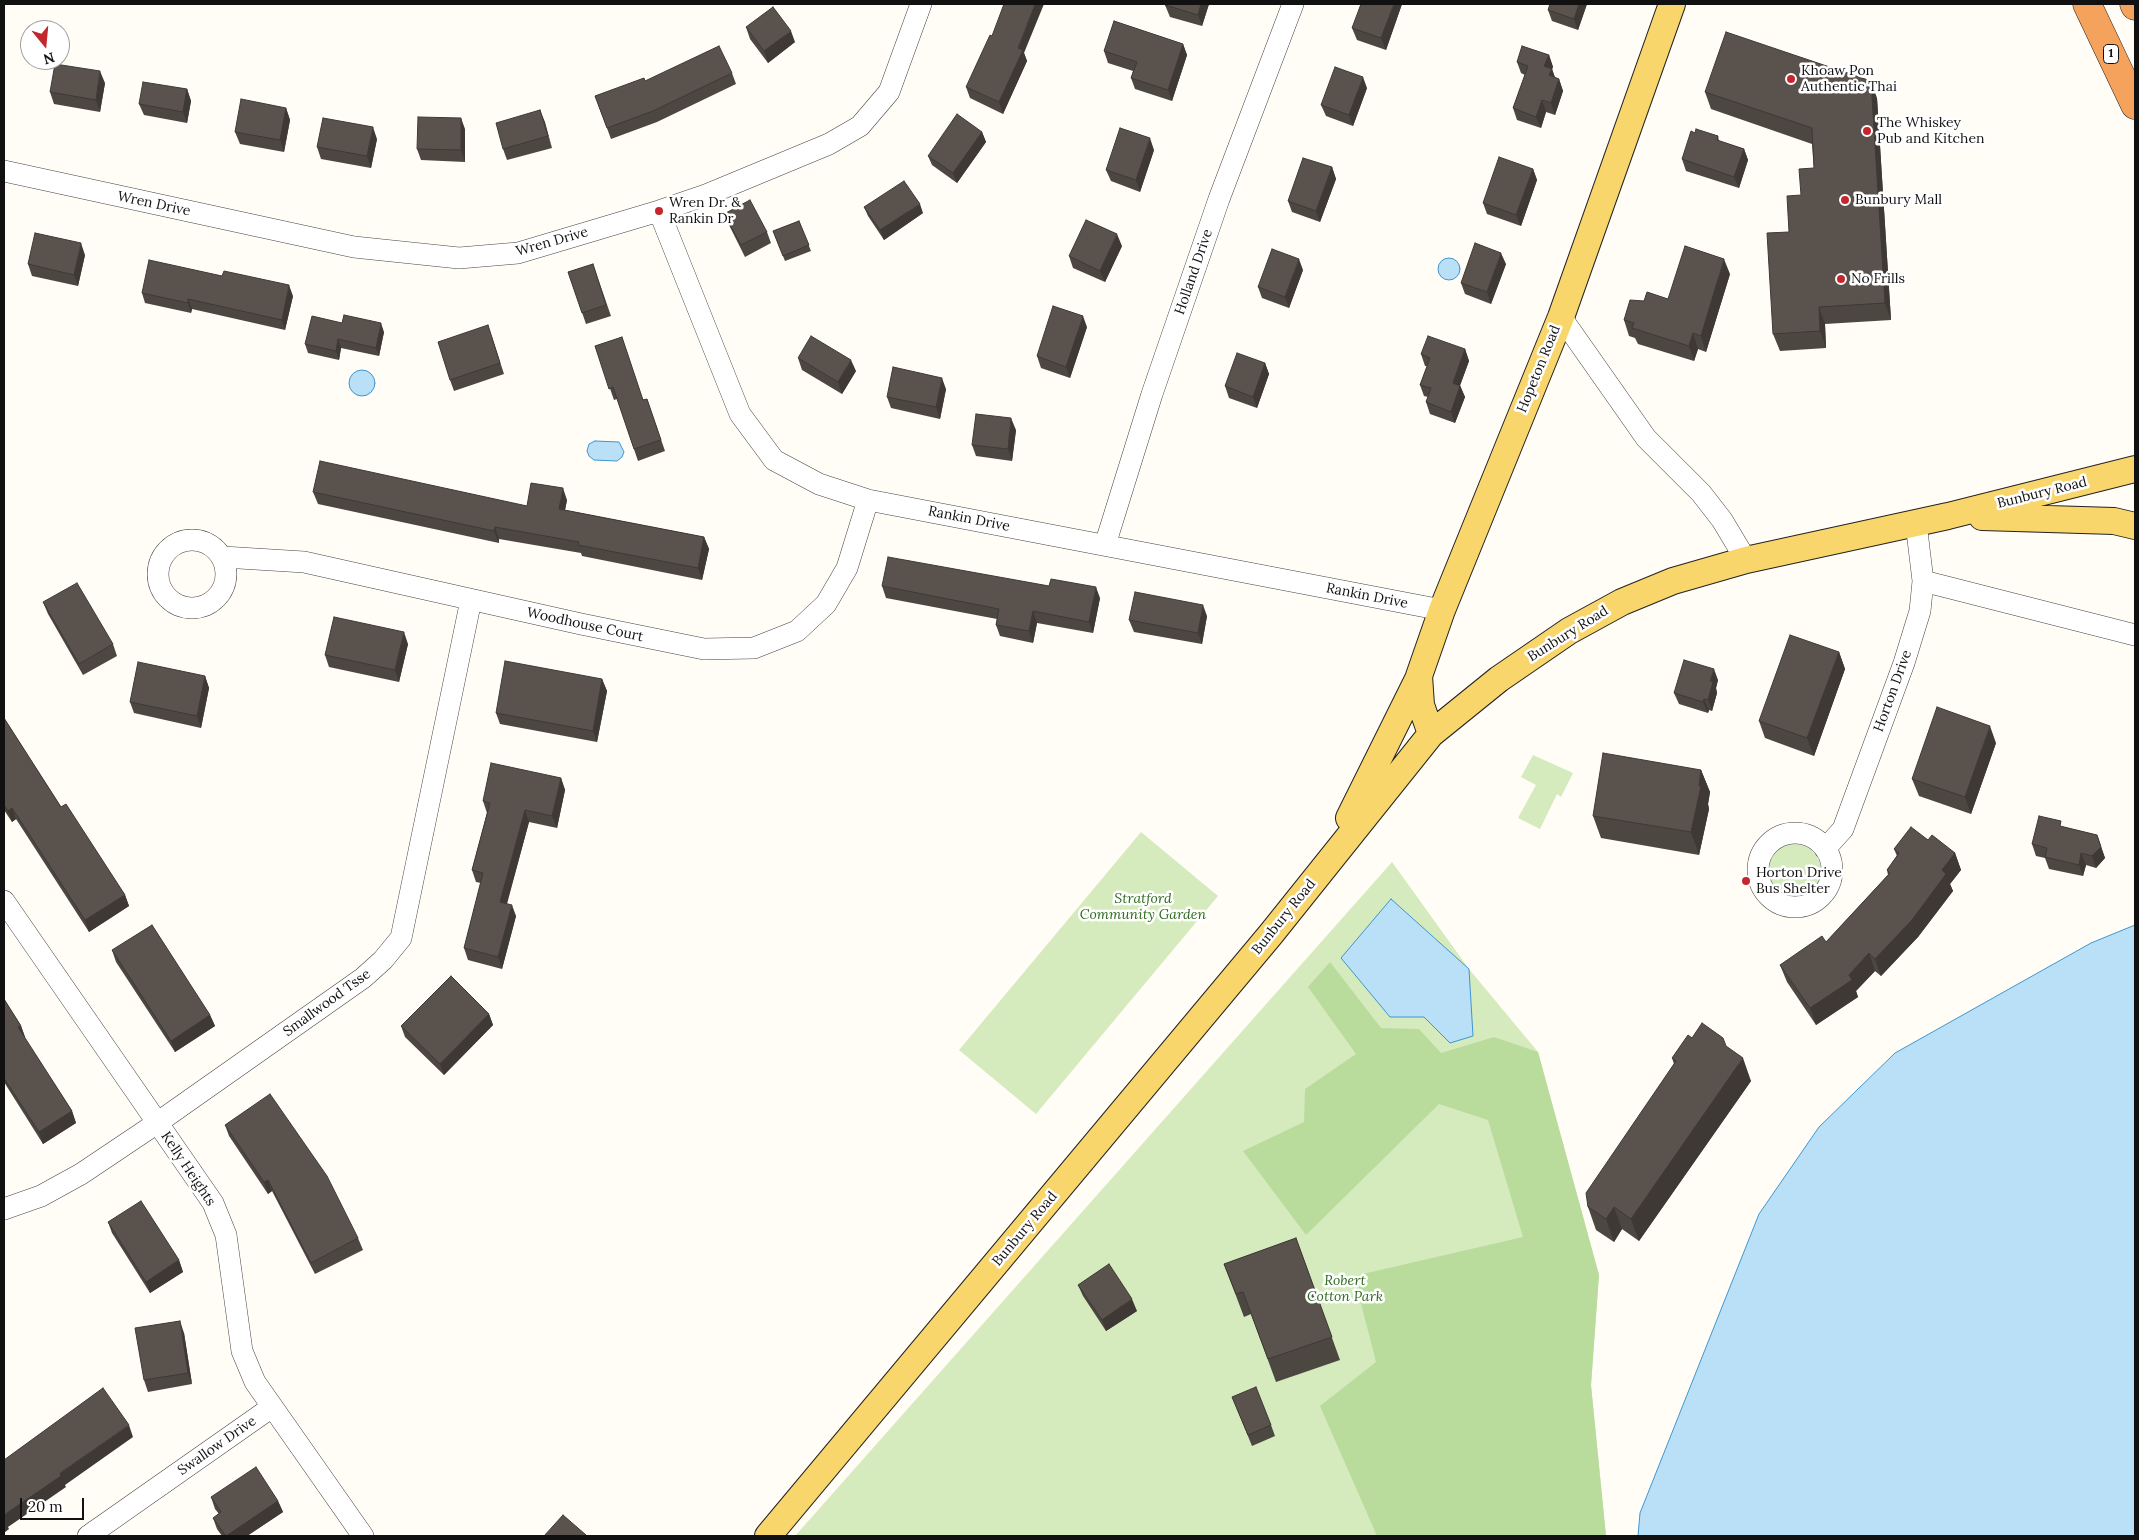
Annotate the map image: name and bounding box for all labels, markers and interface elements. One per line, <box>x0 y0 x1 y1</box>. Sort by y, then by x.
north arrow <box>20 20 70 70</box>
road number: 1 <box>2104 44 2118 64</box>
text: N <box>41 48 57 69</box>
place label: Khoaw Pon Authentic Thai <box>1801 63 1897 95</box>
marker: Khoaw Pon Authentic Thai <box>1785 73 1797 85</box>
place label: The Whiskey Pub and Kitchen <box>1877 115 1985 148</box>
marker: The Whiskey Pub and Kitchen <box>1861 125 1873 137</box>
street label: Wren Drive <box>116 188 192 220</box>
place label: Bunbury Mall <box>1855 192 1942 208</box>
marker: Bunbury Mall <box>1839 194 1851 206</box>
place label: Wren Dr. & Rankin Dr <box>669 195 741 228</box>
marker: Wren Dr. & Rankin Dr <box>653 205 665 217</box>
street label: Wren Drive <box>514 224 590 260</box>
street label: Holland Drive <box>1172 227 1216 317</box>
place label: No Frills <box>1851 271 1905 287</box>
marker: No Frills <box>1835 273 1847 285</box>
street label: Hopeton Road <box>1514 323 1564 415</box>
street label: Bunbury Road <box>1995 474 2089 512</box>
street label: Rankin Drive <box>927 503 1011 535</box>
street label: Rankin Drive <box>1325 580 1409 612</box>
street label: Bunbury Road <box>1525 603 1611 665</box>
street label: Woodhouse Court <box>525 604 645 646</box>
street label: Horton Drive <box>1870 648 1916 734</box>
place label: Horton Drive Bus Shelter <box>1756 865 1842 898</box>
marker: Horton Drive Bus Shelter <box>1740 875 1752 887</box>
street label: Bunbury Road <box>1249 876 1319 958</box>
park label: Stratford Community Garden <box>1080 891 1206 924</box>
street label: Smallwood Tsse <box>280 966 374 1040</box>
street label: Kelly Heights <box>157 1129 219 1209</box>
street label: Bunbury Road <box>989 1188 1061 1270</box>
park label: Robert Cotton Park <box>1307 1273 1383 1305</box>
street label: Swallow Drive <box>175 1413 259 1479</box>
scale bar <box>22 1488 86 1520</box>
text: 20 m <box>28 1497 63 1516</box>

